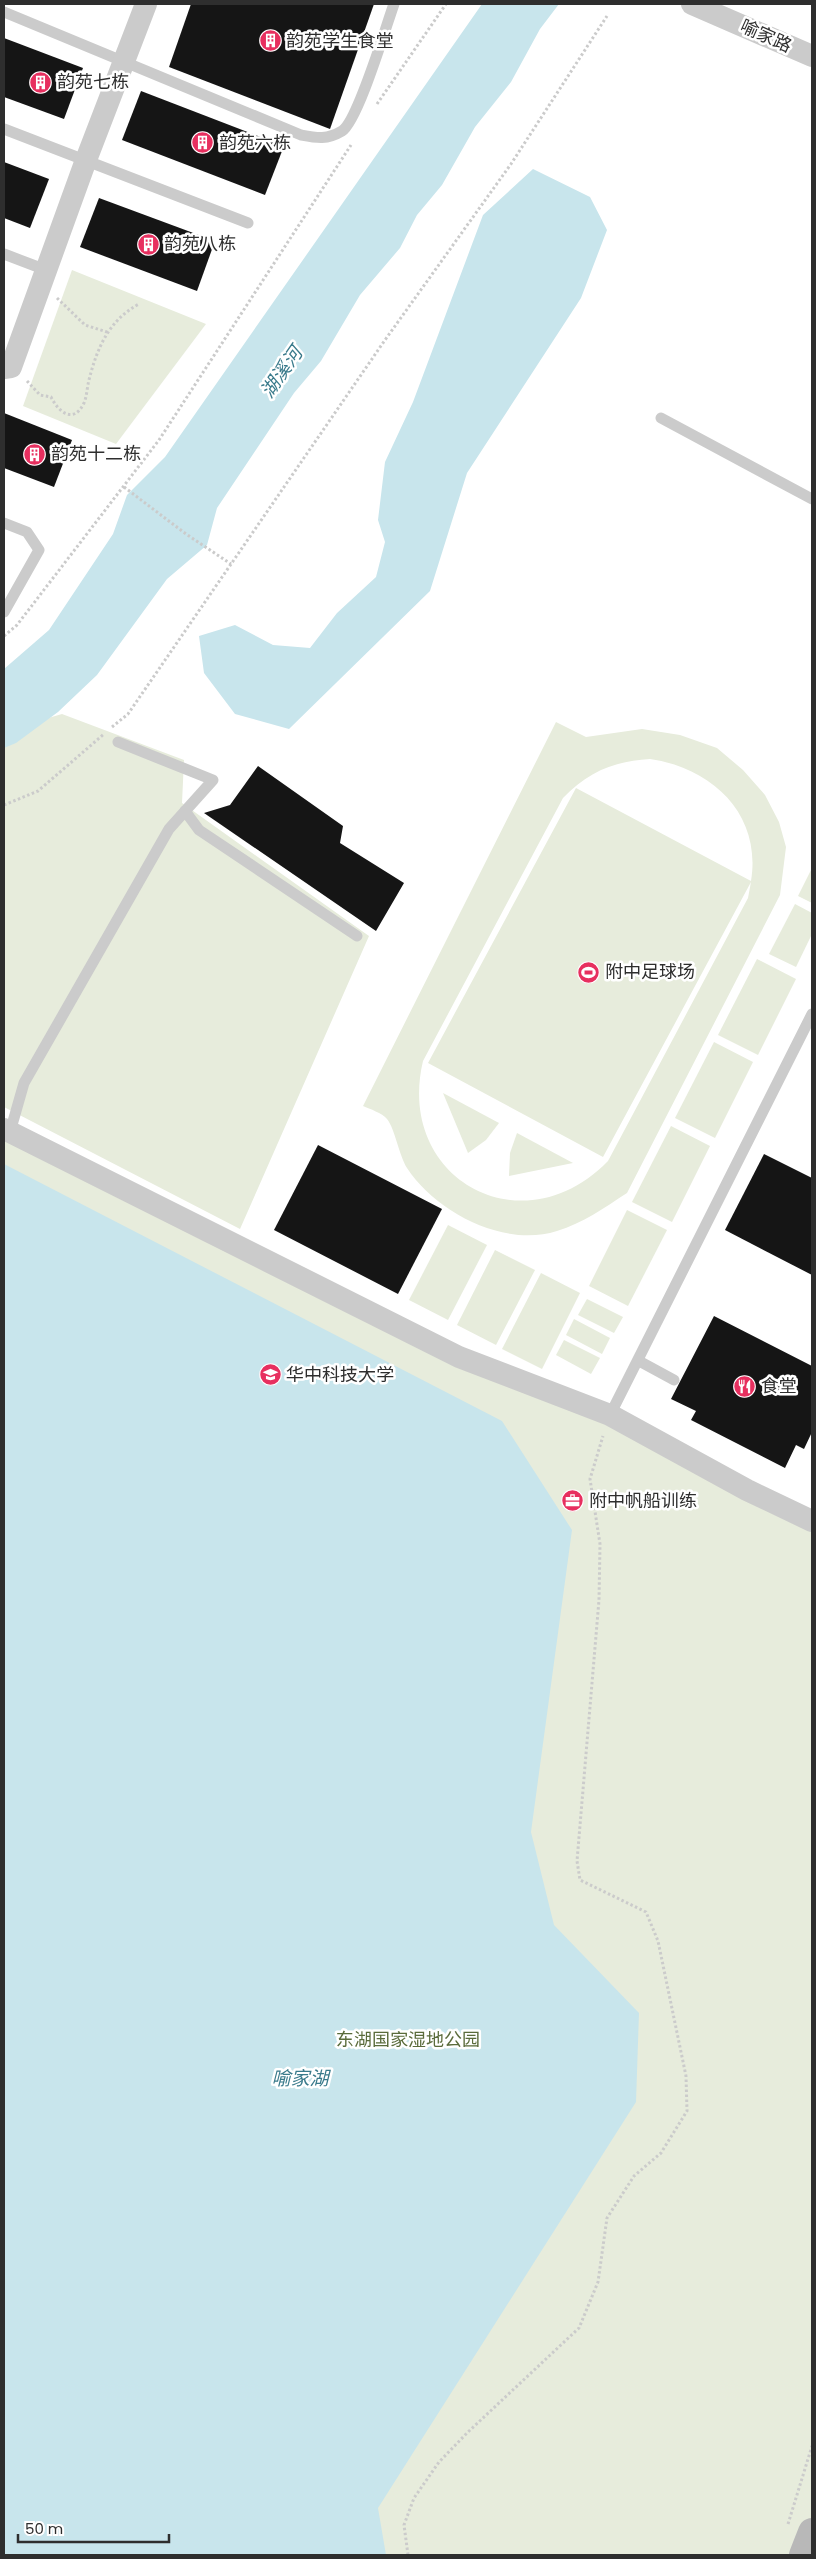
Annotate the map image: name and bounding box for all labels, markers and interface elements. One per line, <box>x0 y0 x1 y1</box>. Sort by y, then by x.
street label: 喻家路 <box>736 13 796 58</box>
place label: 韵苑学生食堂 <box>286 28 394 53</box>
building icon: 韵苑学生食堂 <box>258 29 282 53</box>
place label: 韵苑七栋 <box>57 69 129 94</box>
building icon: 韵苑七栋 <box>29 70 53 94</box>
place label: 韵苑六栋 <box>219 130 291 155</box>
building icon: 韵苑六栋 <box>191 131 215 155</box>
place label: 韵苑八栋 <box>164 231 236 256</box>
building icon: 韵苑八栋 <box>136 232 160 256</box>
water label: 湖溪河 <box>254 338 311 403</box>
place label: 韵苑十二栋 <box>51 441 141 466</box>
building icon: 韵苑十二栋 <box>23 442 47 466</box>
place label: 附中足球场 <box>605 959 695 984</box>
sports icon: 附中足球场 <box>577 960 601 984</box>
place label: 华中科技大学 <box>286 1362 394 1387</box>
school or university icon: 华中科技大学 <box>258 1363 282 1387</box>
place label: 食堂 <box>761 1373 797 1398</box>
restaurant icon: 食堂 <box>733 1374 757 1398</box>
place label: 附中帆船训练 <box>589 1488 697 1513</box>
office icon: 附中帆船训练 <box>561 1489 585 1513</box>
park label: 东湖国家湿地公园 <box>336 2027 480 2052</box>
water label: 喻家湖 <box>271 2065 331 2092</box>
scale bar <box>18 2512 169 2544</box>
text: 50 m <box>25 2518 63 2539</box>

